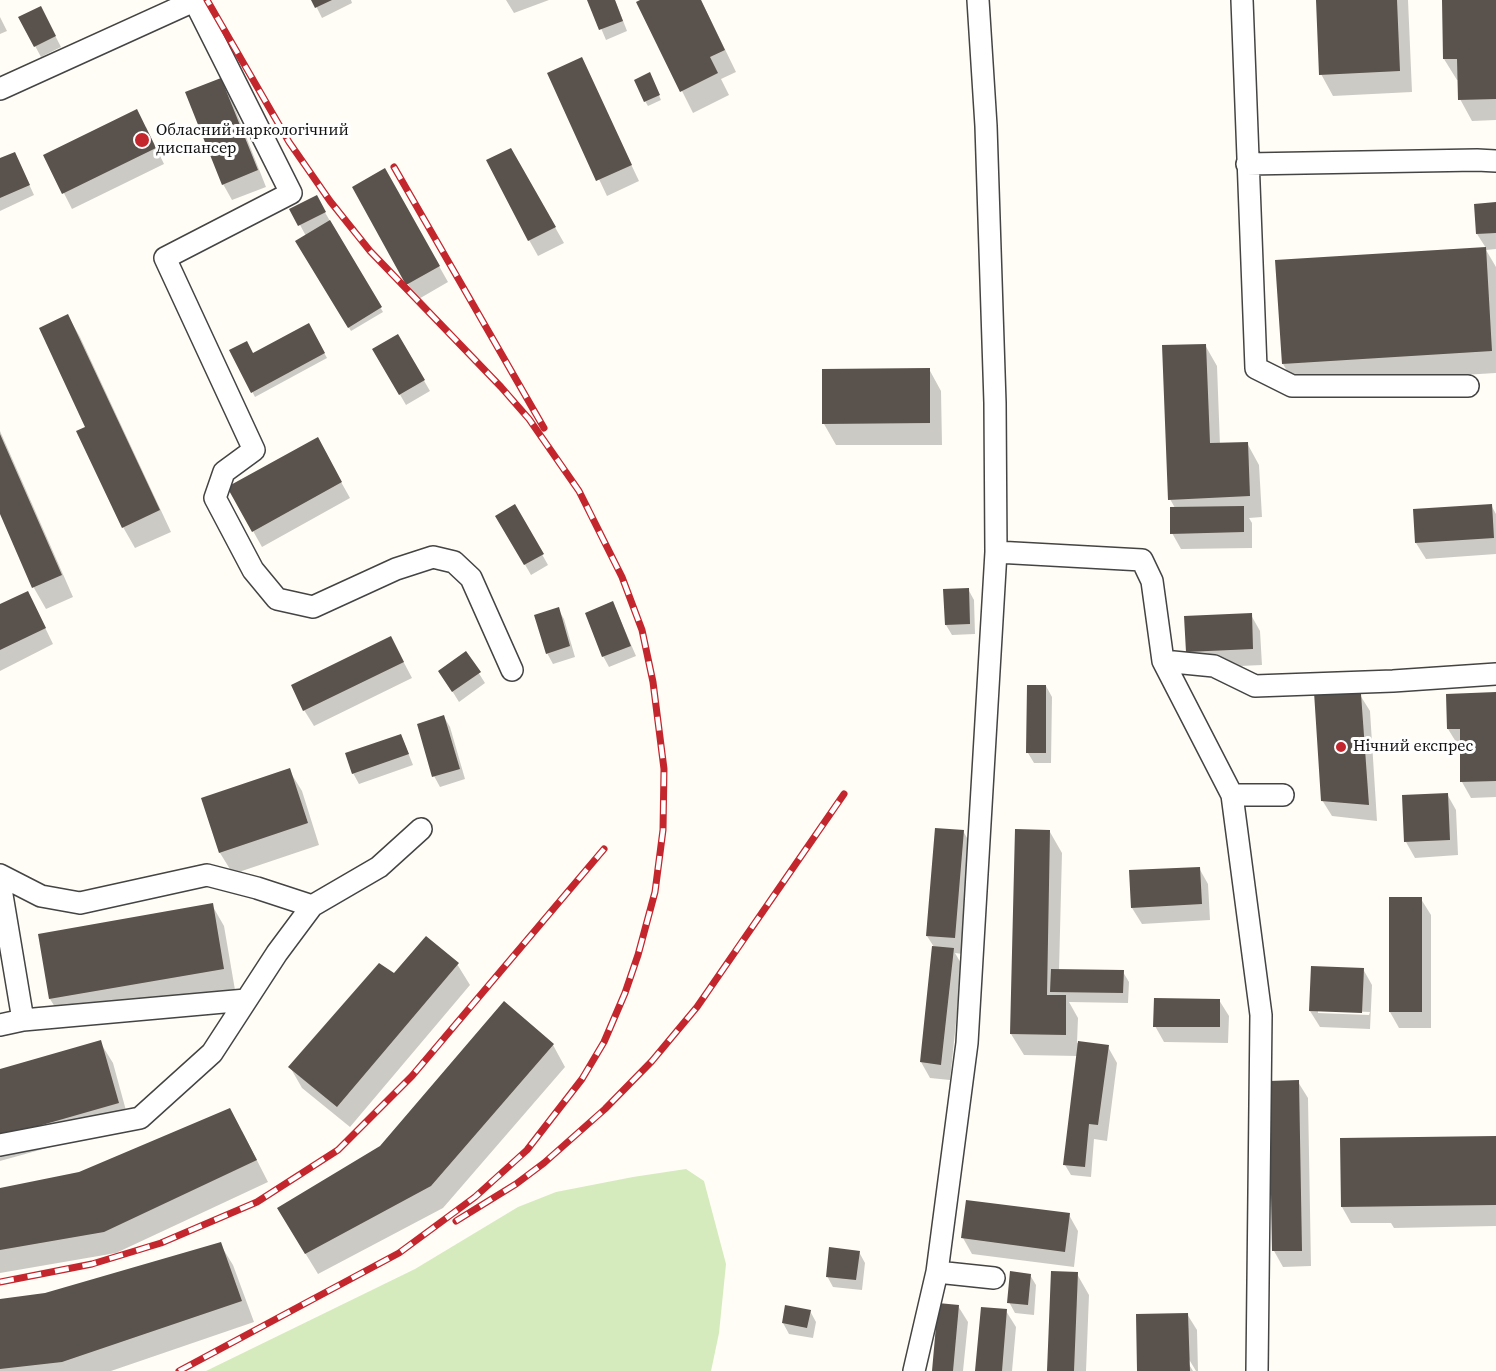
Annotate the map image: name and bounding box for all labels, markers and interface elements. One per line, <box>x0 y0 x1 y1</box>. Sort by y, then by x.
place label: Обласний наркологічний диспансер <box>156 121 349 159</box>
marker: Обласний наркологічний диспансер <box>133 131 151 149</box>
place label: Нічний експрес <box>1353 737 1473 757</box>
marker: Нічний експрес <box>1334 740 1348 754</box>

